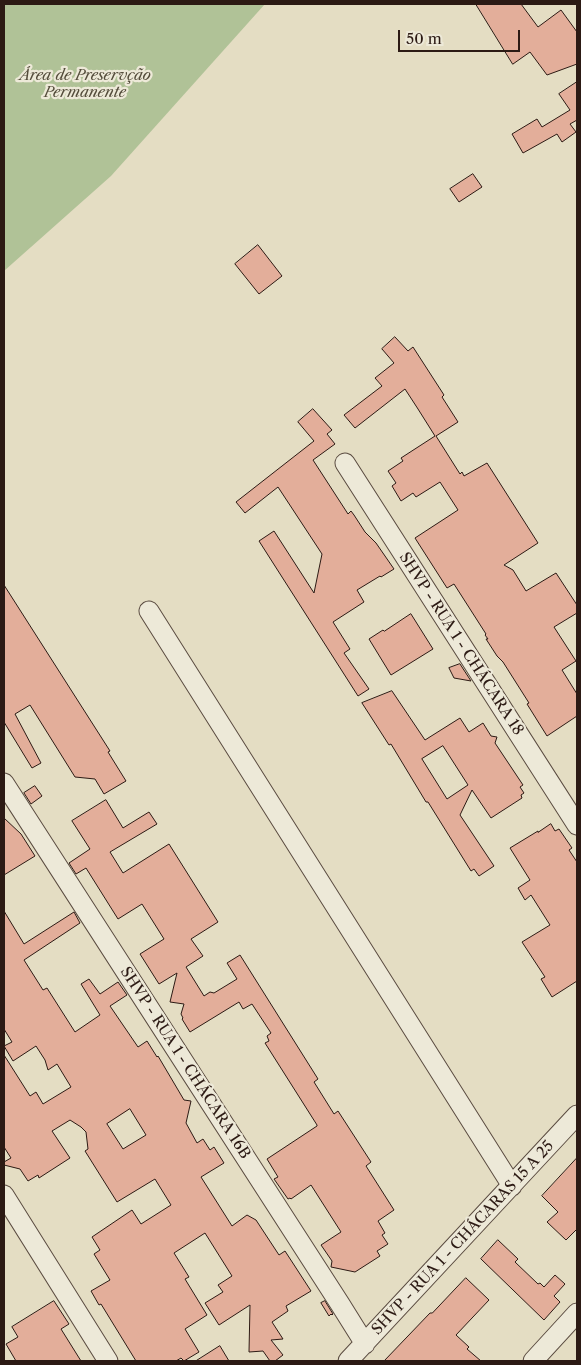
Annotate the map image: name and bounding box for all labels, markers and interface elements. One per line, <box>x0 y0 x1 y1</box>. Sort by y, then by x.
scale bar <box>401 20 524 52</box>
text: 50 m <box>406 29 442 48</box>
park label: Área de Preservção Permanente <box>19 67 151 102</box>
street label: SHVP - RUA 1 - CHÁCARA 18 <box>395 549 527 739</box>
street label: SHVP - RUA 1 - CHÁCARA 16B <box>116 964 254 1162</box>
street label: SHVP - RUA 1 - CHÁCARAS 15 A 25 <box>368 1137 558 1339</box>

